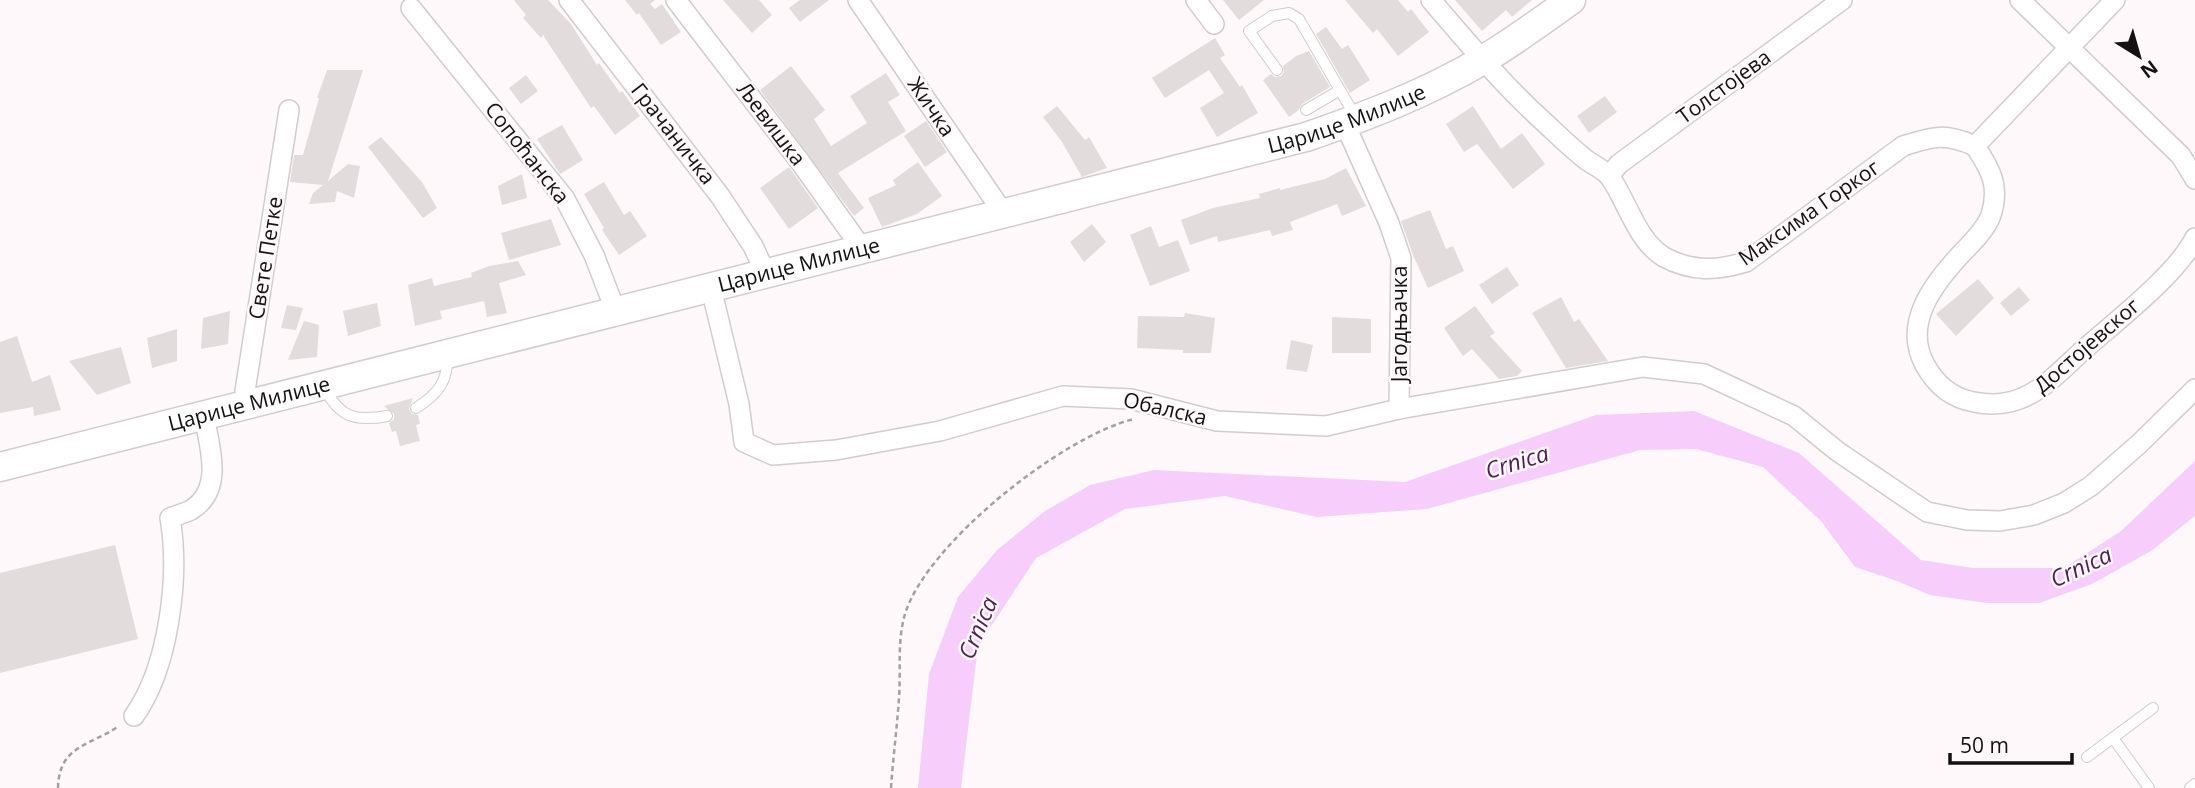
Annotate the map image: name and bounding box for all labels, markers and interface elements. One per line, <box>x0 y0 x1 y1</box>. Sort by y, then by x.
north arrow <box>2104 21 2174 91</box>
street label: Толстојева <box>1671 43 1776 130</box>
text: N <box>2135 55 2163 85</box>
street label: Жичка <box>902 71 962 142</box>
street label: Љевишка <box>731 76 812 171</box>
street label: Грачаничка <box>625 77 722 190</box>
street label: Царице Милице <box>1264 77 1430 159</box>
street label: Сопоћанска <box>479 96 576 209</box>
street label: Максима Горког <box>1732 153 1885 271</box>
street label: Свете Петке <box>241 195 289 321</box>
street label: Царице Милице <box>715 230 883 298</box>
street label: Јагодњачка <box>1385 266 1413 384</box>
street label: Достојевског <box>2028 292 2145 399</box>
street label: Царице Милице <box>165 369 333 437</box>
street label: Обалска <box>1121 385 1210 431</box>
water label: Crnica <box>1481 436 1553 486</box>
water label: Crnica <box>2044 538 2117 594</box>
water label: Crnica <box>950 591 1005 664</box>
scale bar <box>1950 722 2072 766</box>
text: 50 m <box>1960 731 2009 759</box>

